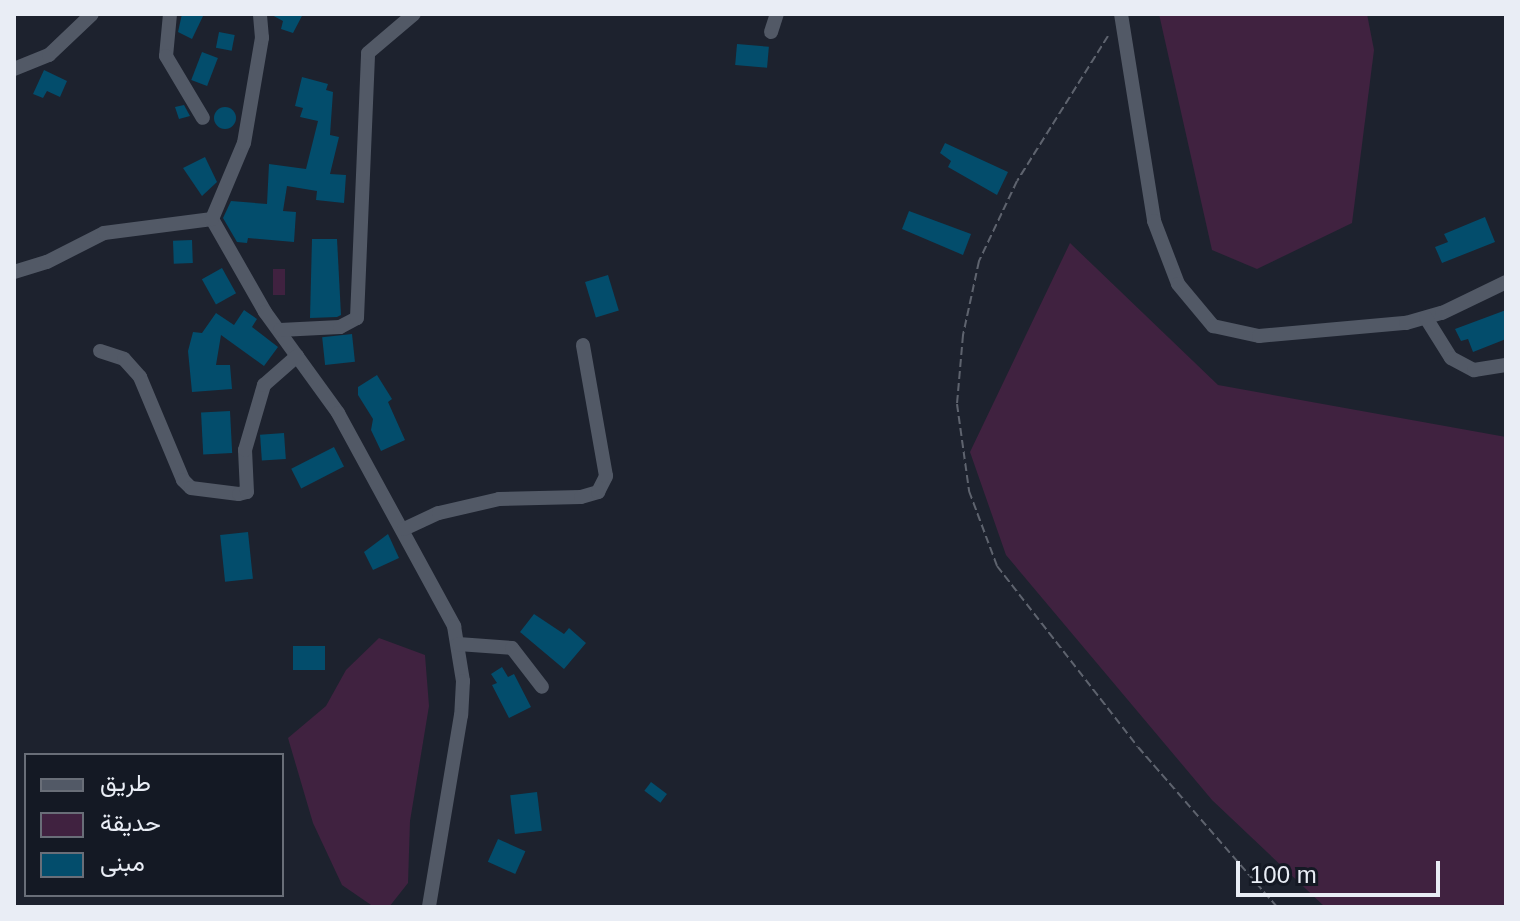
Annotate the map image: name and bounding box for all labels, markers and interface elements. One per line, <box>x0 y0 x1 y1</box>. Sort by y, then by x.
legend <box>24 753 284 897</box>
text: طريق <box>100 769 151 796</box>
text: حديقة <box>100 809 161 836</box>
scale bar <box>1240 845 1444 895</box>
text: مبنى <box>100 849 145 876</box>
text: 100 m <box>1250 861 1317 888</box>

